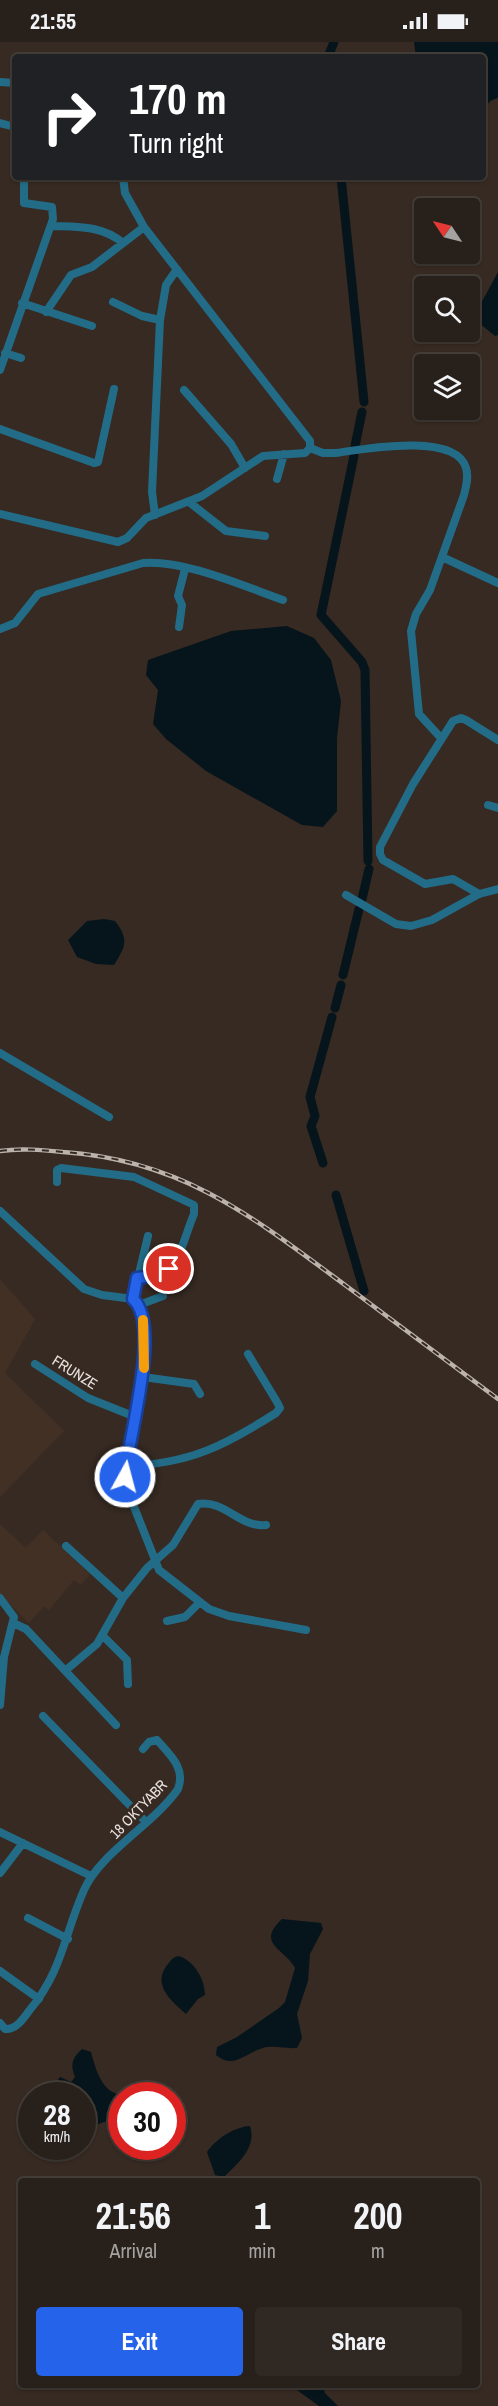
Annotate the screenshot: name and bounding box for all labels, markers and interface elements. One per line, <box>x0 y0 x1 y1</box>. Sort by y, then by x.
text: 21:55 <box>30 6 76 36</box>
text: 170 m <box>129 71 227 127</box>
icon: right <box>30 78 108 156</box>
text: Turn right <box>129 125 223 161</box>
north arrow <box>414 198 480 264</box>
map controls <box>414 198 480 420</box>
button: search <box>414 276 480 342</box>
button: layers <box>414 354 480 420</box>
pin <box>143 1243 194 1294</box>
icon: arrive <box>152 1252 185 1285</box>
street label: FRUNZE <box>48 1350 102 1394</box>
position arrow <box>93 1445 157 1509</box>
street label: 18 OKTYABR <box>104 1775 172 1843</box>
speed limit sign: 30 <box>108 2082 186 2160</box>
text: 28 <box>43 2094 71 2134</box>
text: km/h <box>44 2126 70 2147</box>
text: 21:56 <box>95 2192 171 2240</box>
text: 1 <box>254 2192 270 2240</box>
text: 200 <box>353 2192 403 2240</box>
text: Arrival <box>110 2237 157 2264</box>
text: min <box>248 2237 276 2264</box>
text: m <box>371 2237 385 2264</box>
button: Exit <box>36 2307 243 2376</box>
button: Share <box>255 2307 462 2376</box>

